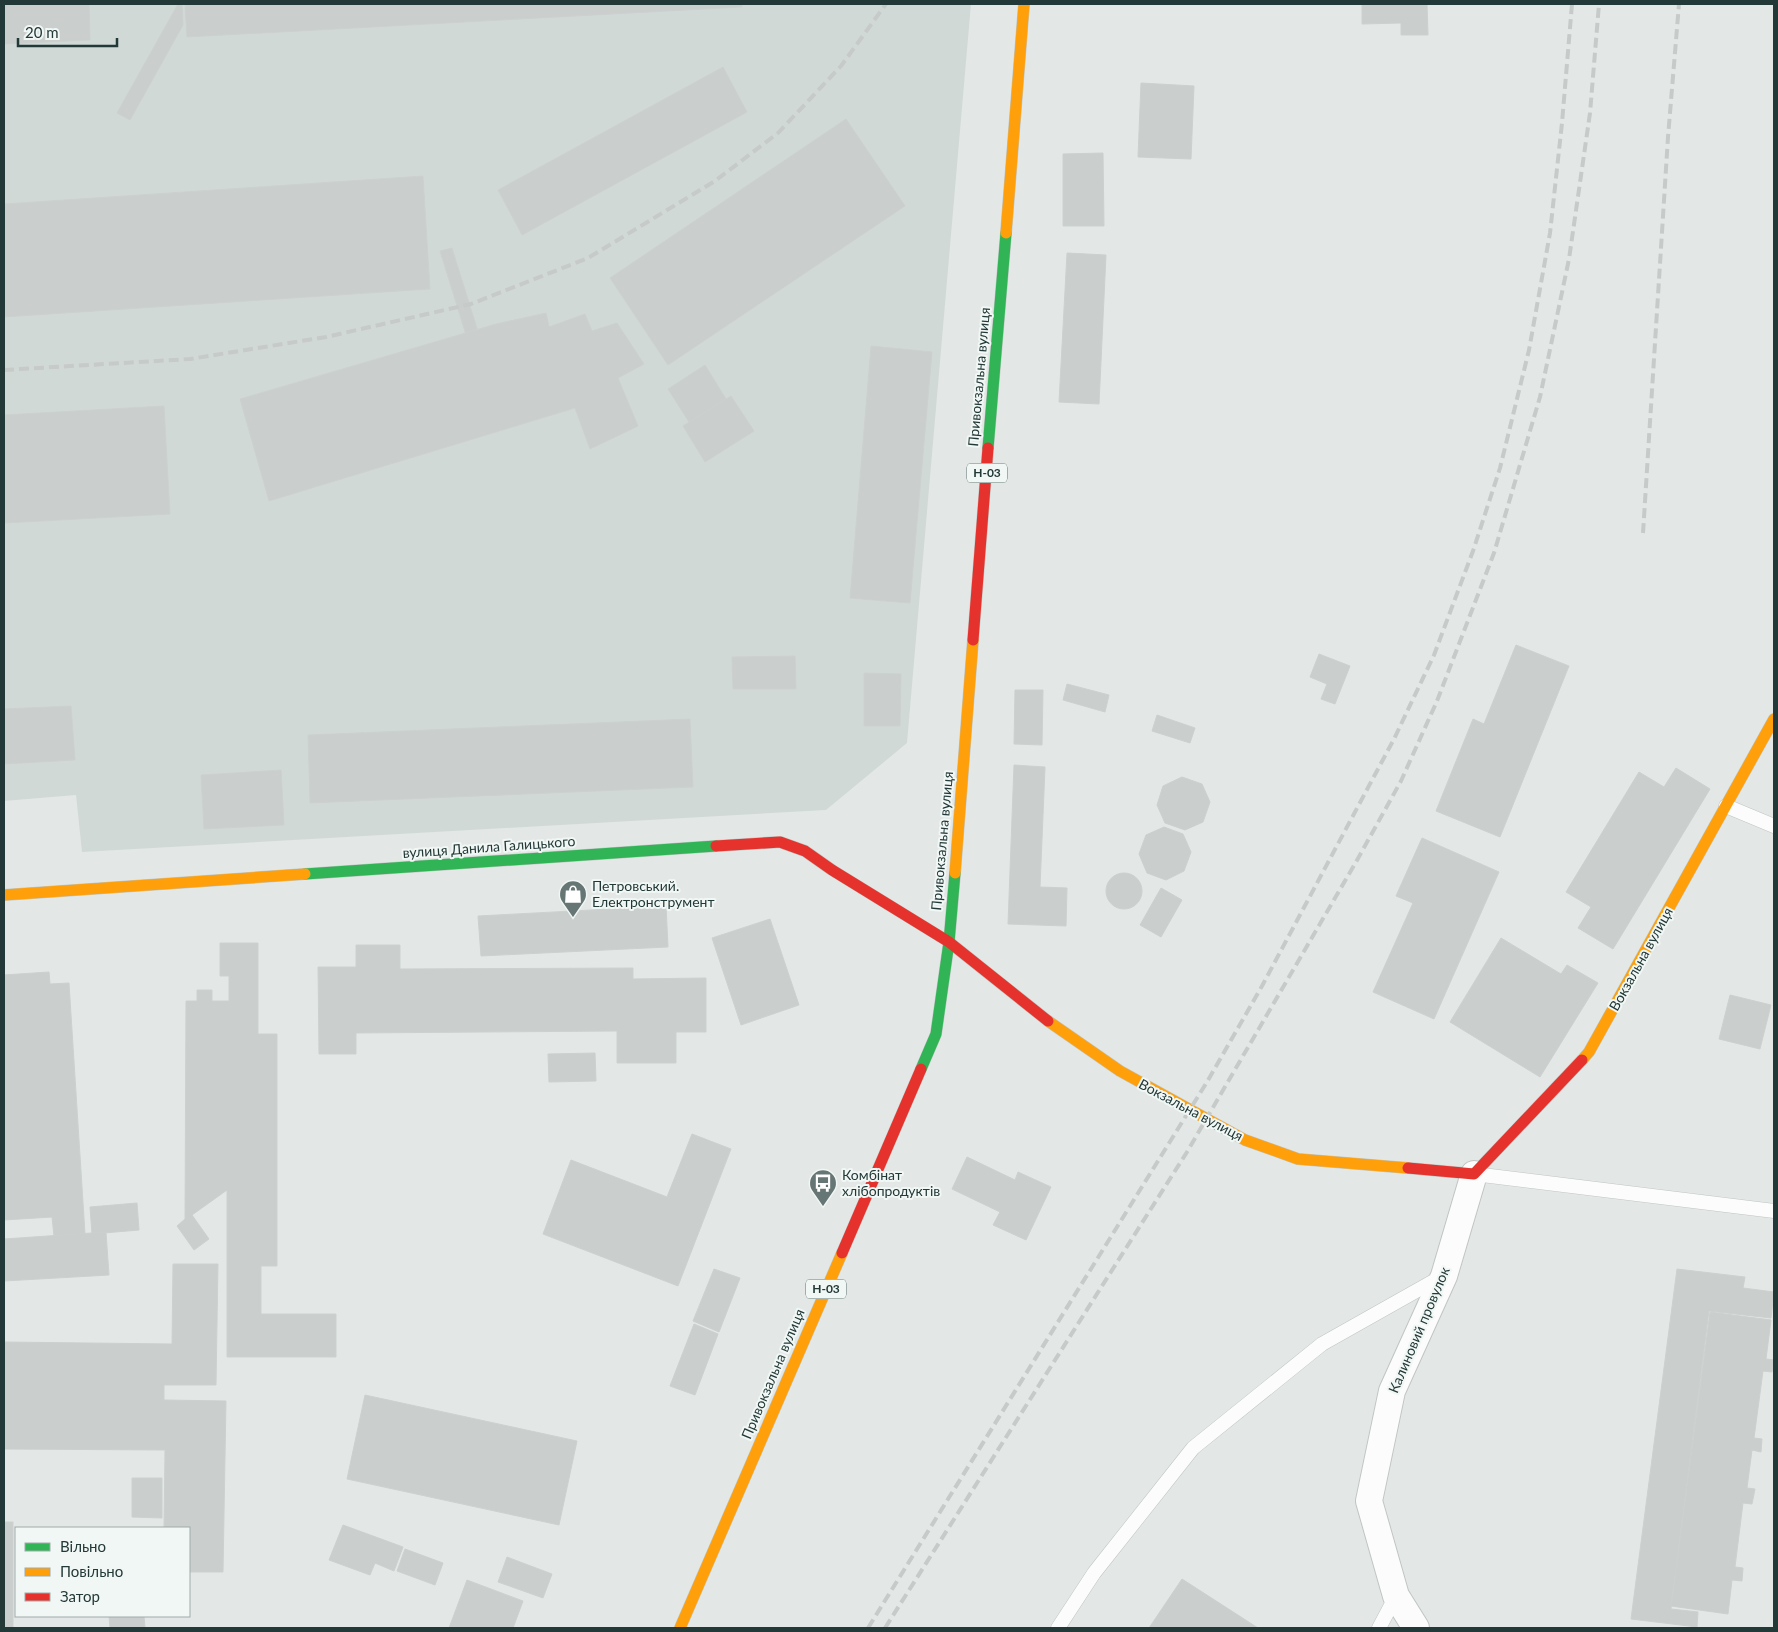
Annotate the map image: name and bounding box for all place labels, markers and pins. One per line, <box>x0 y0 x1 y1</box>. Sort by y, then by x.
place label: Петровський. Електронструмент <box>592 877 715 910</box>
shop icon: Петровський. Електронструмент <box>558 879 588 918</box>
place label: Комбінат хлібопродуктів <box>842 1166 940 1199</box>
bus stop icon: Комбінат хлібопродуктів <box>808 1168 838 1207</box>

